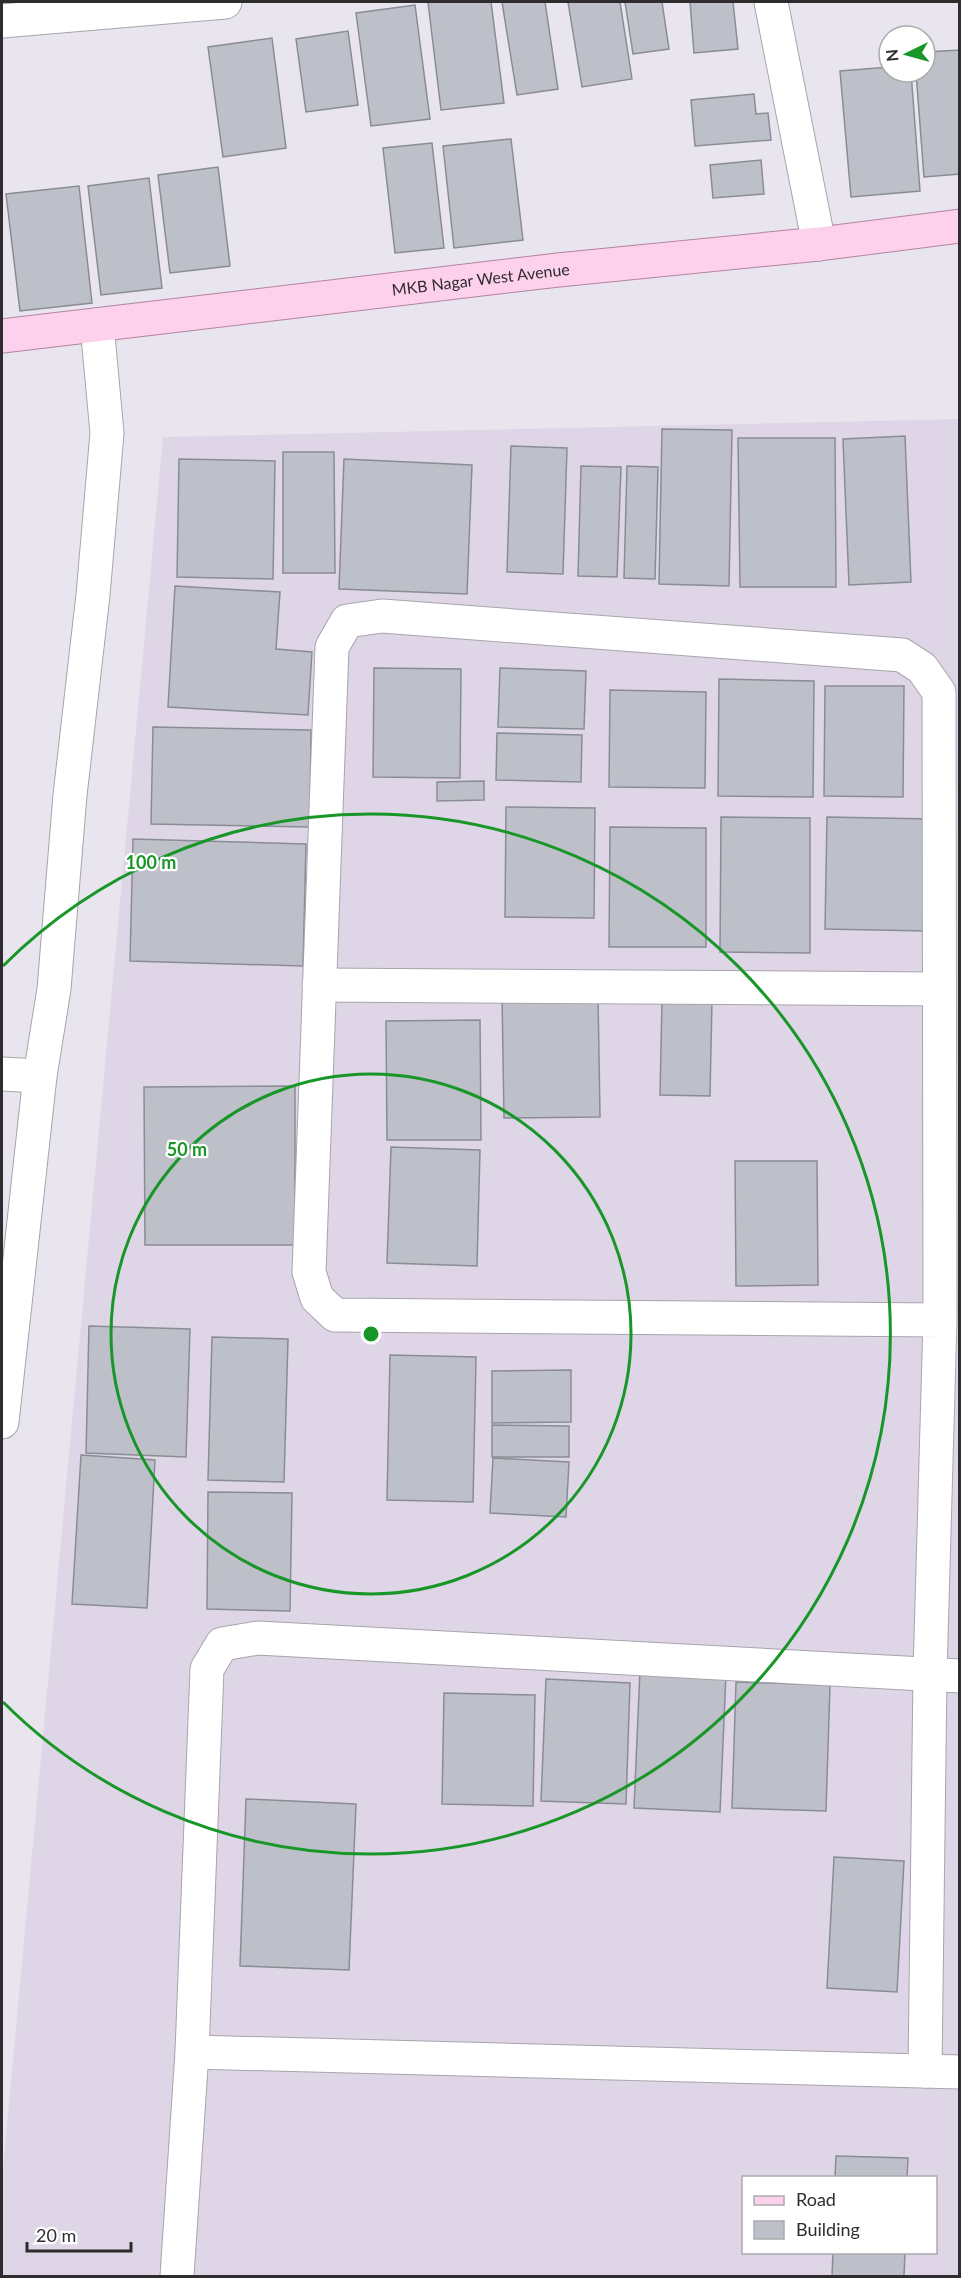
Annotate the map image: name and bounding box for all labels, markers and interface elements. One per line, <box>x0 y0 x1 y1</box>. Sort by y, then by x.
north arrow <box>877 24 937 84</box>
text: N <box>882 48 902 62</box>
street label: MKB Nagar West Avenue <box>391 259 570 299</box>
text: 100 m <box>126 851 176 873</box>
text: 50 m <box>167 1138 207 1160</box>
centre of rings <box>361 1324 381 1344</box>
legend <box>742 2176 937 2254</box>
text: Road <box>796 2188 836 2210</box>
scale bar <box>27 2215 130 2253</box>
text: Building <box>796 2218 860 2240</box>
text: 20 m <box>36 2224 76 2246</box>

